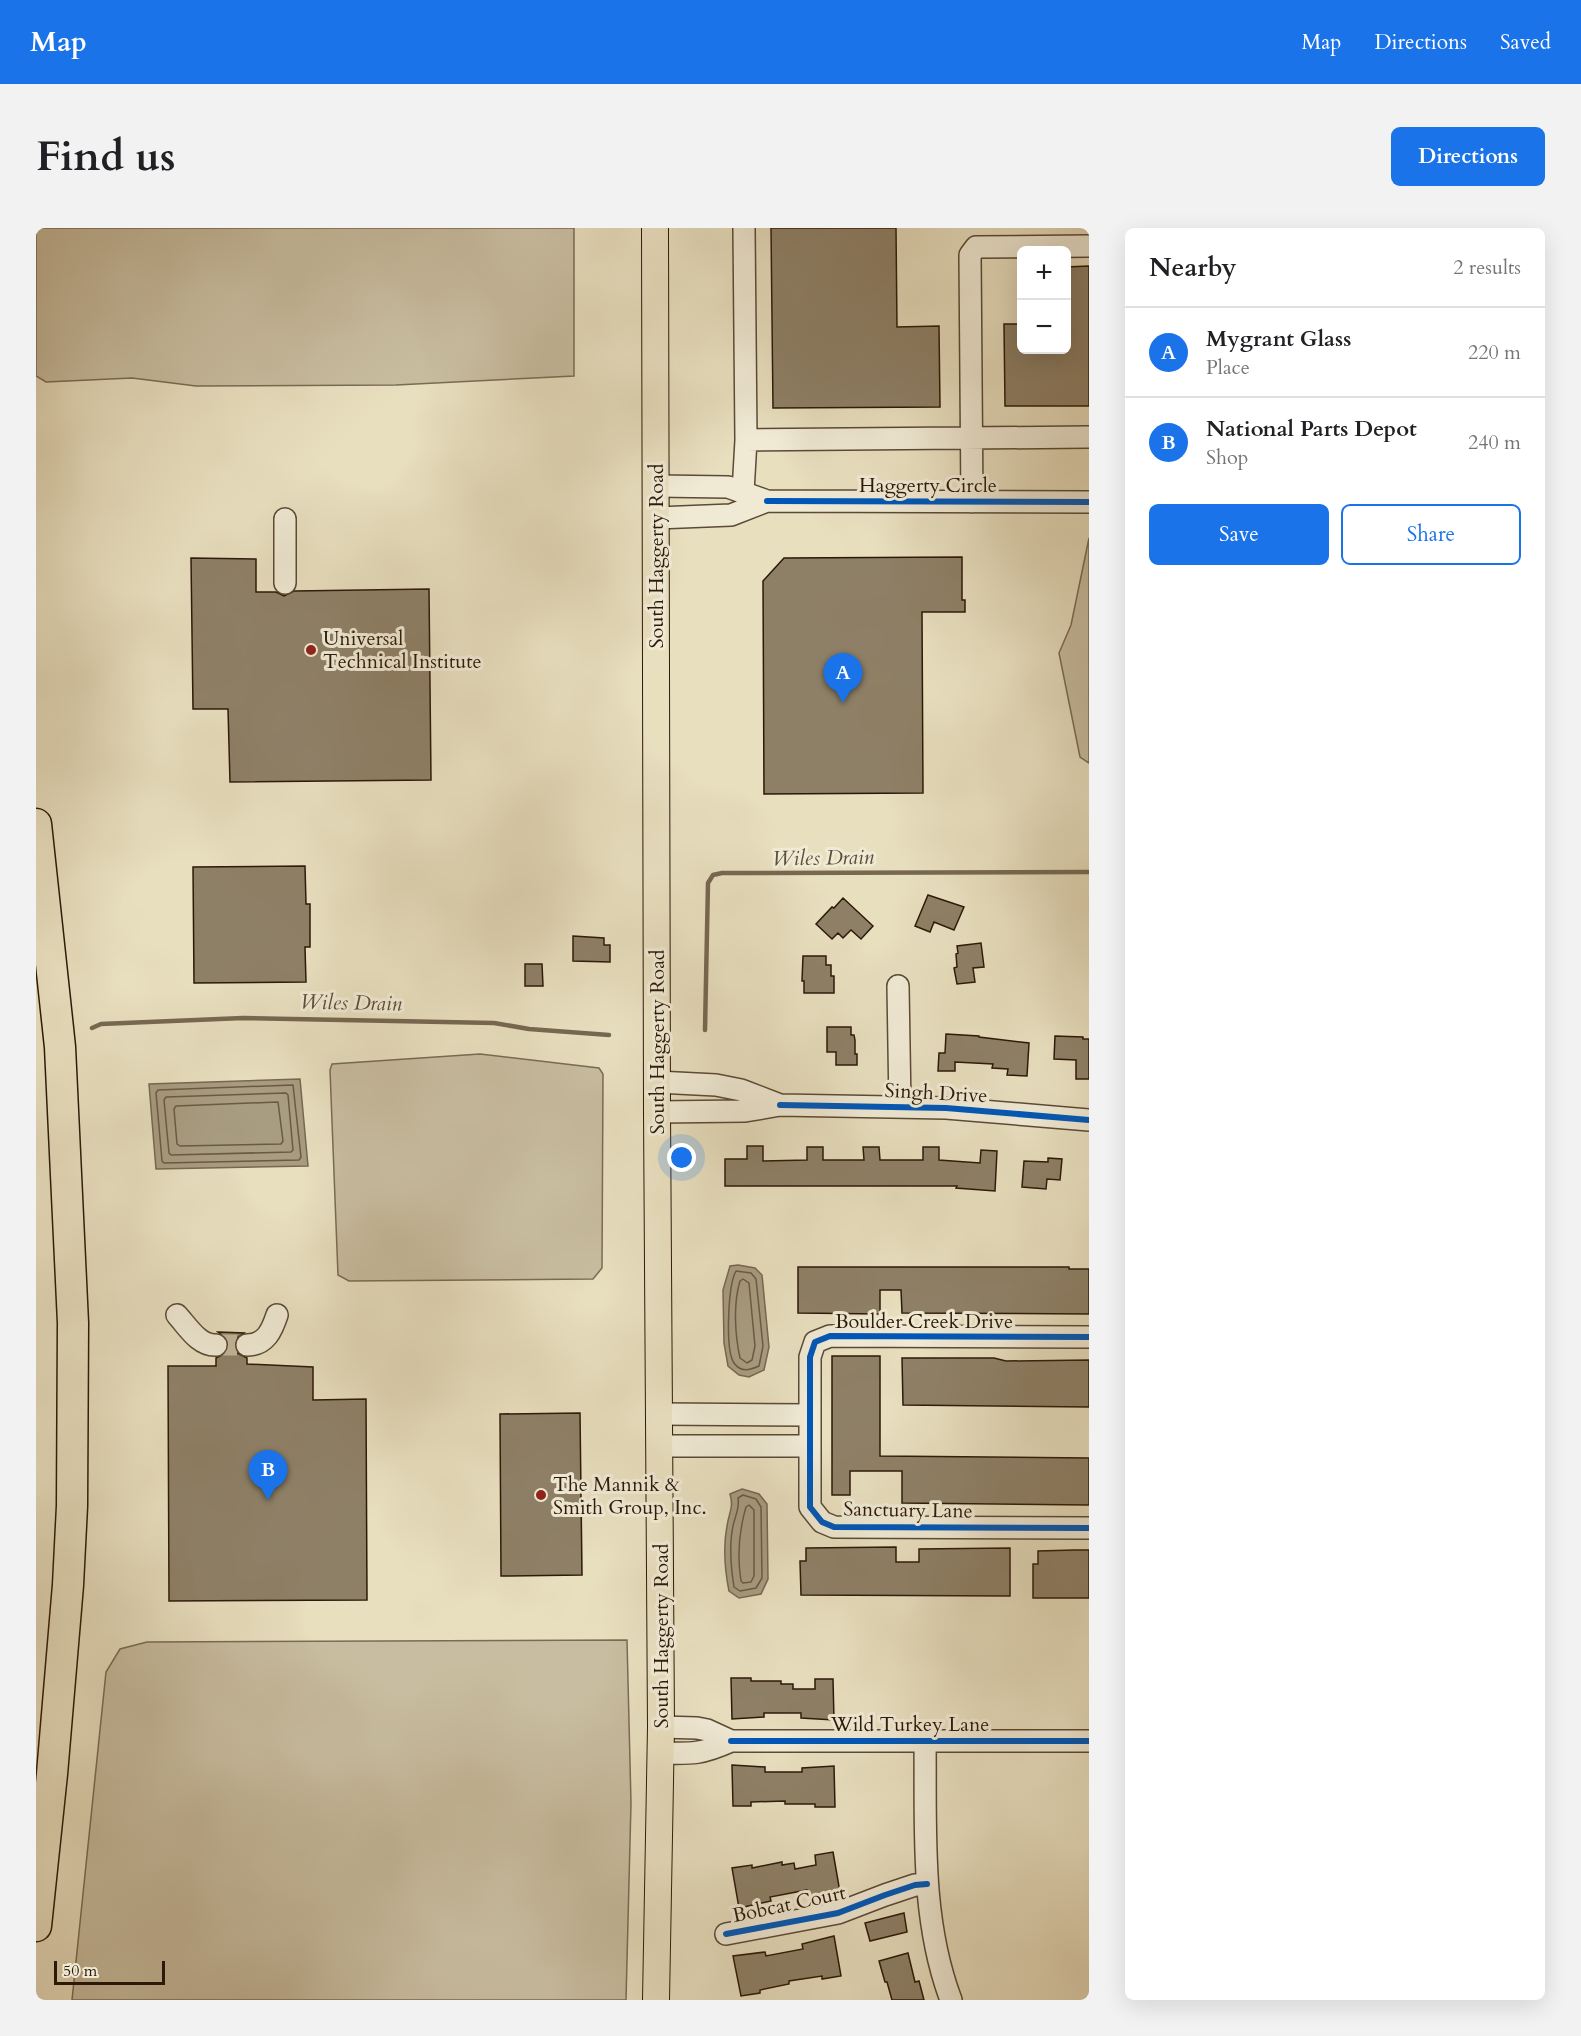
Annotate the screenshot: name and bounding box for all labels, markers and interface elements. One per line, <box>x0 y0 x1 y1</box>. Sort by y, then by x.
text: Map <box>30 23 87 61</box>
text: Map <box>1301 28 1341 57</box>
text: Directions <box>1374 28 1467 57</box>
text: Saved <box>1500 28 1551 57</box>
button: Directions <box>1391 127 1545 186</box>
text: Find us <box>36 128 176 185</box>
map controls <box>1017 246 1071 354</box>
button: + <box>1017 246 1071 300</box>
text: Nearby <box>1149 250 1237 285</box>
text: 2 results <box>1453 254 1521 281</box>
button: − <box>1017 300 1071 354</box>
text: Mygrant Glass <box>1206 324 1351 354</box>
text: A <box>1161 339 1176 366</box>
text: 220 m <box>1468 339 1521 366</box>
text: Place <box>1206 354 1250 381</box>
text: National Parts Depot <box>1206 414 1417 444</box>
text: B <box>1161 429 1176 456</box>
text: 240 m <box>1468 429 1521 456</box>
text: Shop <box>1206 444 1248 471</box>
street label: South Haggerty Road <box>643 463 670 648</box>
street label: Haggerty Circle <box>859 472 997 499</box>
button: Save <box>1149 504 1329 565</box>
button: Share <box>1341 504 1521 565</box>
place label: Universal Technical Institute <box>323 625 482 675</box>
marker: Universal Technical Institute <box>304 643 318 657</box>
pin: A <box>824 654 862 703</box>
water label: Wiles Drain <box>772 843 875 873</box>
street label: South Haggerty Road <box>644 949 671 1134</box>
water label: Wiles Drain <box>300 988 403 1018</box>
street label: Singh Drive <box>884 1077 988 1109</box>
your location <box>667 1143 696 1172</box>
street label: Boulder Creek Drive <box>835 1308 1013 1335</box>
pin: B <box>248 1450 288 1500</box>
place label: The Mannik & Smith Group, Inc. <box>553 1471 707 1521</box>
marker: The Mannik & Smith Group, Inc. <box>534 1488 548 1502</box>
street label: Sanctuary Lane <box>843 1495 973 1525</box>
street label: South Haggerty Road <box>648 1543 675 1728</box>
street label: Wild Turkey Lane <box>830 1711 989 1738</box>
street label: Bobcat Court <box>730 1879 849 1929</box>
scale bar <box>54 1958 165 1986</box>
text: 50 m <box>63 1960 97 1982</box>

